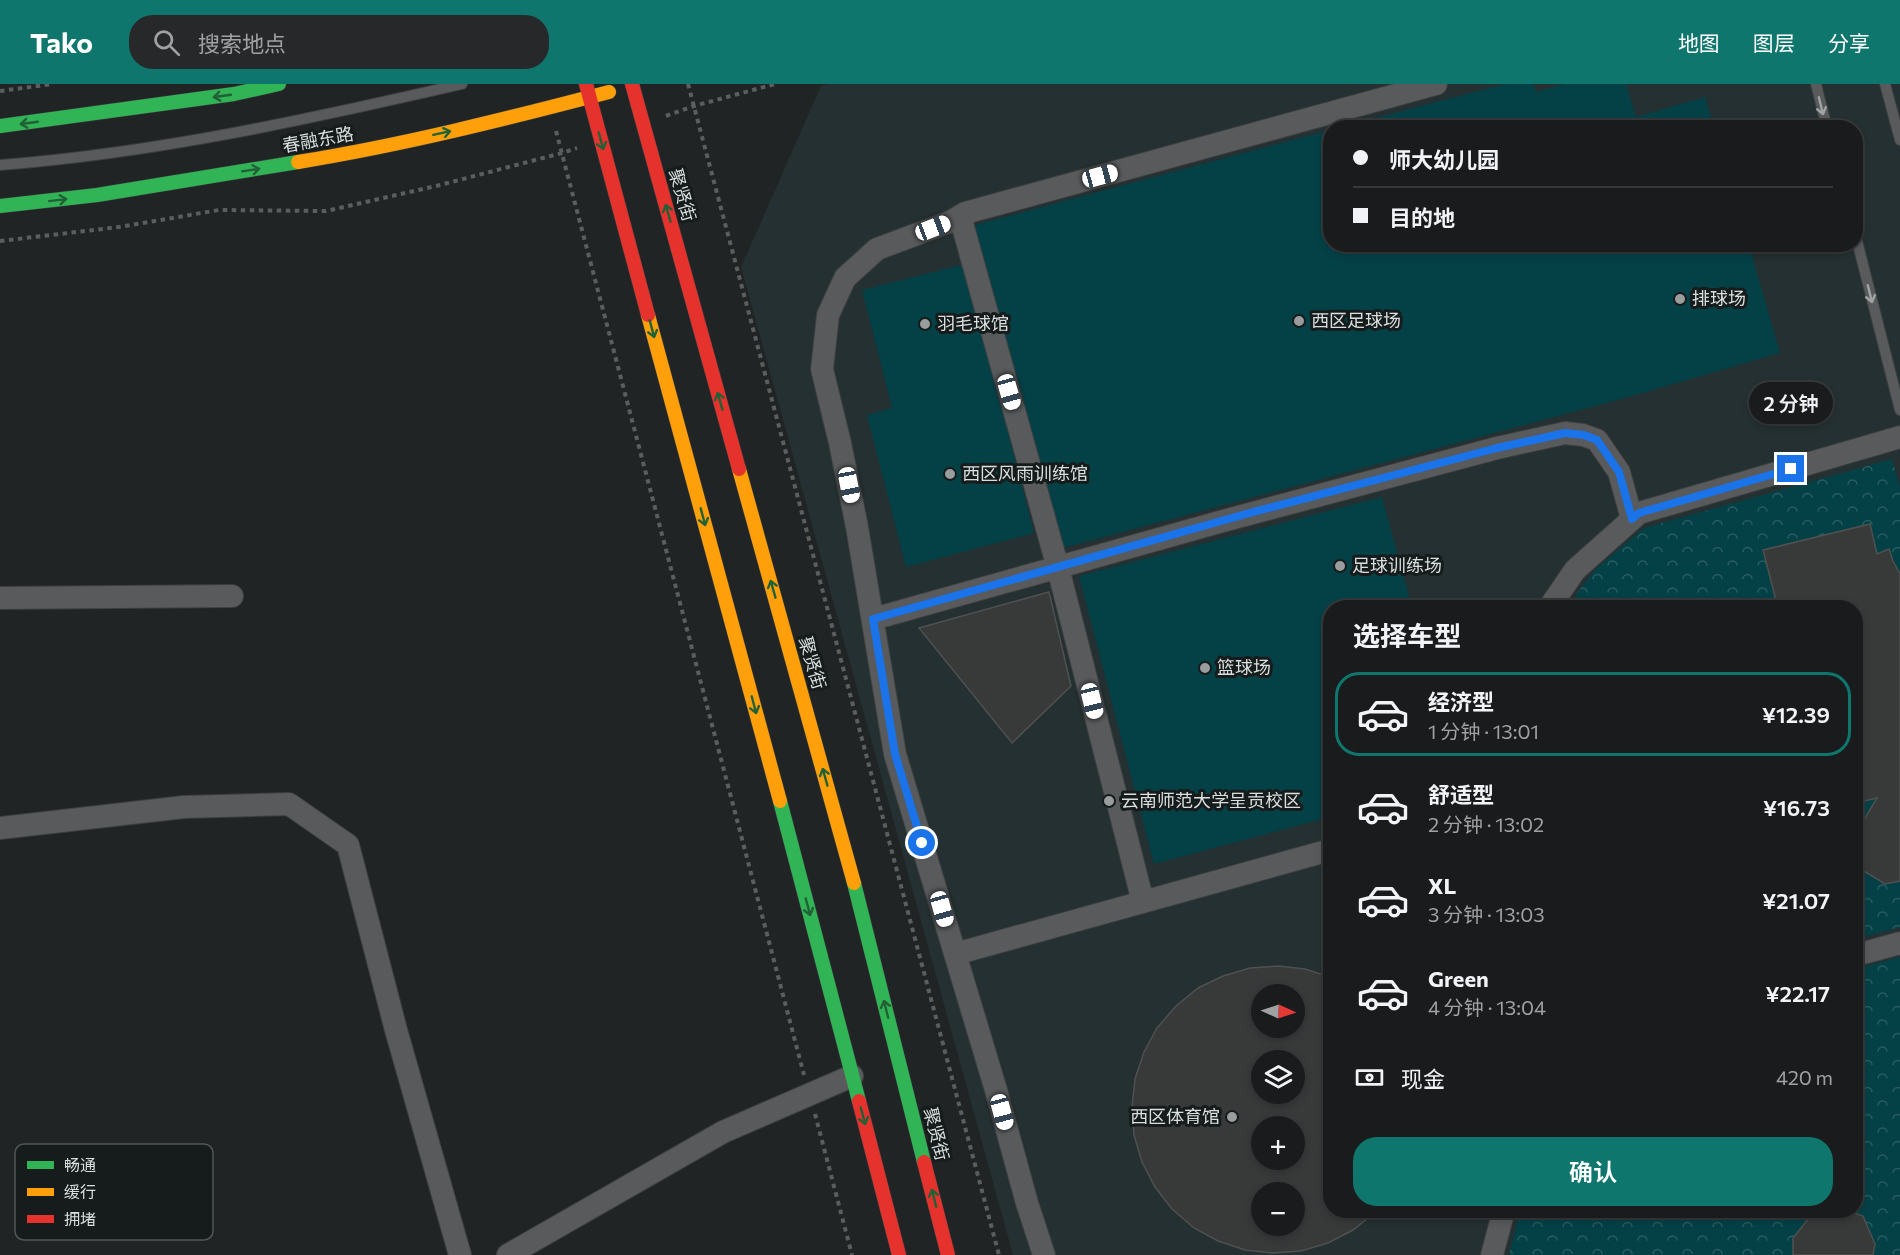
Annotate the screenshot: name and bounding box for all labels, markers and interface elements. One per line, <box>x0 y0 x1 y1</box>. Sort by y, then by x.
search box <box>129 15 549 69</box>
text: Tako <box>30 25 93 59</box>
icon: search <box>150 26 183 59</box>
text: 搜索地点 <box>198 30 286 57</box>
text: 地图 <box>1678 30 1720 55</box>
text: 图层 <box>1753 30 1795 55</box>
text: 分享 <box>1828 30 1870 55</box>
one-way arrow <box>213 91 233 102</box>
one-way arrow <box>1816 96 1828 115</box>
one-way arrow <box>20 118 40 129</box>
street label: 春融东路 <box>280 122 355 156</box>
one-way arrow <box>432 127 452 138</box>
one-way arrow <box>595 131 607 150</box>
text: 师大幼儿园 <box>1389 146 1499 173</box>
car <box>1080 163 1120 189</box>
one-way arrow <box>240 164 260 175</box>
street label: 聚贤街 <box>665 166 701 224</box>
one-way arrow <box>48 194 68 205</box>
one-way arrow <box>662 204 673 223</box>
text: 目的地 <box>1389 204 1455 231</box>
car <box>913 213 953 243</box>
one-way arrow <box>1865 284 1877 303</box>
place label: 排球场 <box>1692 287 1746 309</box>
marker: 排球场 <box>1673 292 1687 306</box>
place label: 西区足球场 <box>1311 309 1401 331</box>
place label: 羽毛球馆 <box>937 312 1009 334</box>
marker: 西区足球场 <box>1292 314 1306 328</box>
marker: 羽毛球馆 <box>918 317 932 331</box>
one-way arrow <box>646 319 658 338</box>
car <box>995 372 1023 412</box>
callout: 2 分钟 <box>1749 382 1833 424</box>
text: 2 分钟 <box>1763 391 1819 415</box>
one-way arrow <box>714 392 726 411</box>
route end <box>1777 455 1804 482</box>
place label: 西区风雨训练馆 <box>962 462 1088 484</box>
car <box>837 466 861 504</box>
marker: 西区风雨训练馆 <box>943 467 957 481</box>
one-way arrow <box>697 507 709 526</box>
place label: 足球训练场 <box>1352 554 1442 576</box>
marker: 足球训练场 <box>1333 559 1347 573</box>
one-way arrow <box>767 580 778 599</box>
text: 选择车型 <box>1353 619 1461 652</box>
street label: 聚贤街 <box>795 634 831 692</box>
place label: 篮球场 <box>1217 656 1271 678</box>
marker: 篮球场 <box>1198 661 1212 675</box>
car <box>1079 681 1105 721</box>
icon: car <box>1356 687 1410 741</box>
text: 经济型 <box>1428 688 1494 715</box>
one-way arrow <box>748 695 760 714</box>
text: ¥12.39 <box>1762 701 1830 728</box>
text: 1 分钟 · 13:01 <box>1428 719 1539 743</box>
one-way arrow <box>819 768 831 787</box>
icon: car <box>1356 780 1410 834</box>
text: 舒适型 <box>1428 781 1494 808</box>
place label: 云南师范大学呈贡校区 <box>1121 789 1301 811</box>
marker: 云南师范大学呈贡校区 <box>1102 794 1116 808</box>
text: ¥16.73 <box>1763 794 1830 821</box>
text: 2 分钟 · 13:02 <box>1428 812 1544 836</box>
route start <box>908 829 935 856</box>
text: XL <box>1428 872 1456 899</box>
icon: car <box>1356 873 1410 927</box>
text: ¥21.07 <box>1762 887 1830 914</box>
car <box>928 889 956 929</box>
one-way arrow <box>802 897 814 916</box>
text: 3 分钟 · 13:03 <box>1428 902 1545 926</box>
text: Green <box>1428 965 1489 992</box>
icon: car <box>1356 966 1410 1020</box>
text: ¥22.17 <box>1766 980 1830 1007</box>
north arrow <box>1251 984 1305 1038</box>
map controls <box>1251 984 1305 1236</box>
text: 4 分钟 · 13:04 <box>1428 995 1546 1019</box>
one-way arrow <box>879 1000 891 1019</box>
button: layers <box>1251 1050 1305 1104</box>
icon: cash <box>1353 1061 1386 1094</box>
text: 现金 <box>1401 1065 1445 1092</box>
text: 420 m <box>1776 1065 1833 1089</box>
car <box>989 1092 1015 1132</box>
street label: 聚贤街 <box>920 1105 954 1163</box>
place label: 西区体育馆 <box>1130 1105 1220 1127</box>
one-way arrow <box>857 1106 869 1125</box>
marker: 西区体育馆 <box>1225 1110 1239 1124</box>
button: + <box>1251 1116 1305 1170</box>
button: 确认 <box>1353 1137 1833 1206</box>
legend <box>15 1144 213 1240</box>
text: 畅通 <box>64 1155 96 1174</box>
text: 缓行 <box>64 1182 96 1201</box>
button: − <box>1251 1182 1305 1236</box>
one-way arrow <box>927 1189 939 1208</box>
text: 拥堵 <box>64 1209 96 1228</box>

